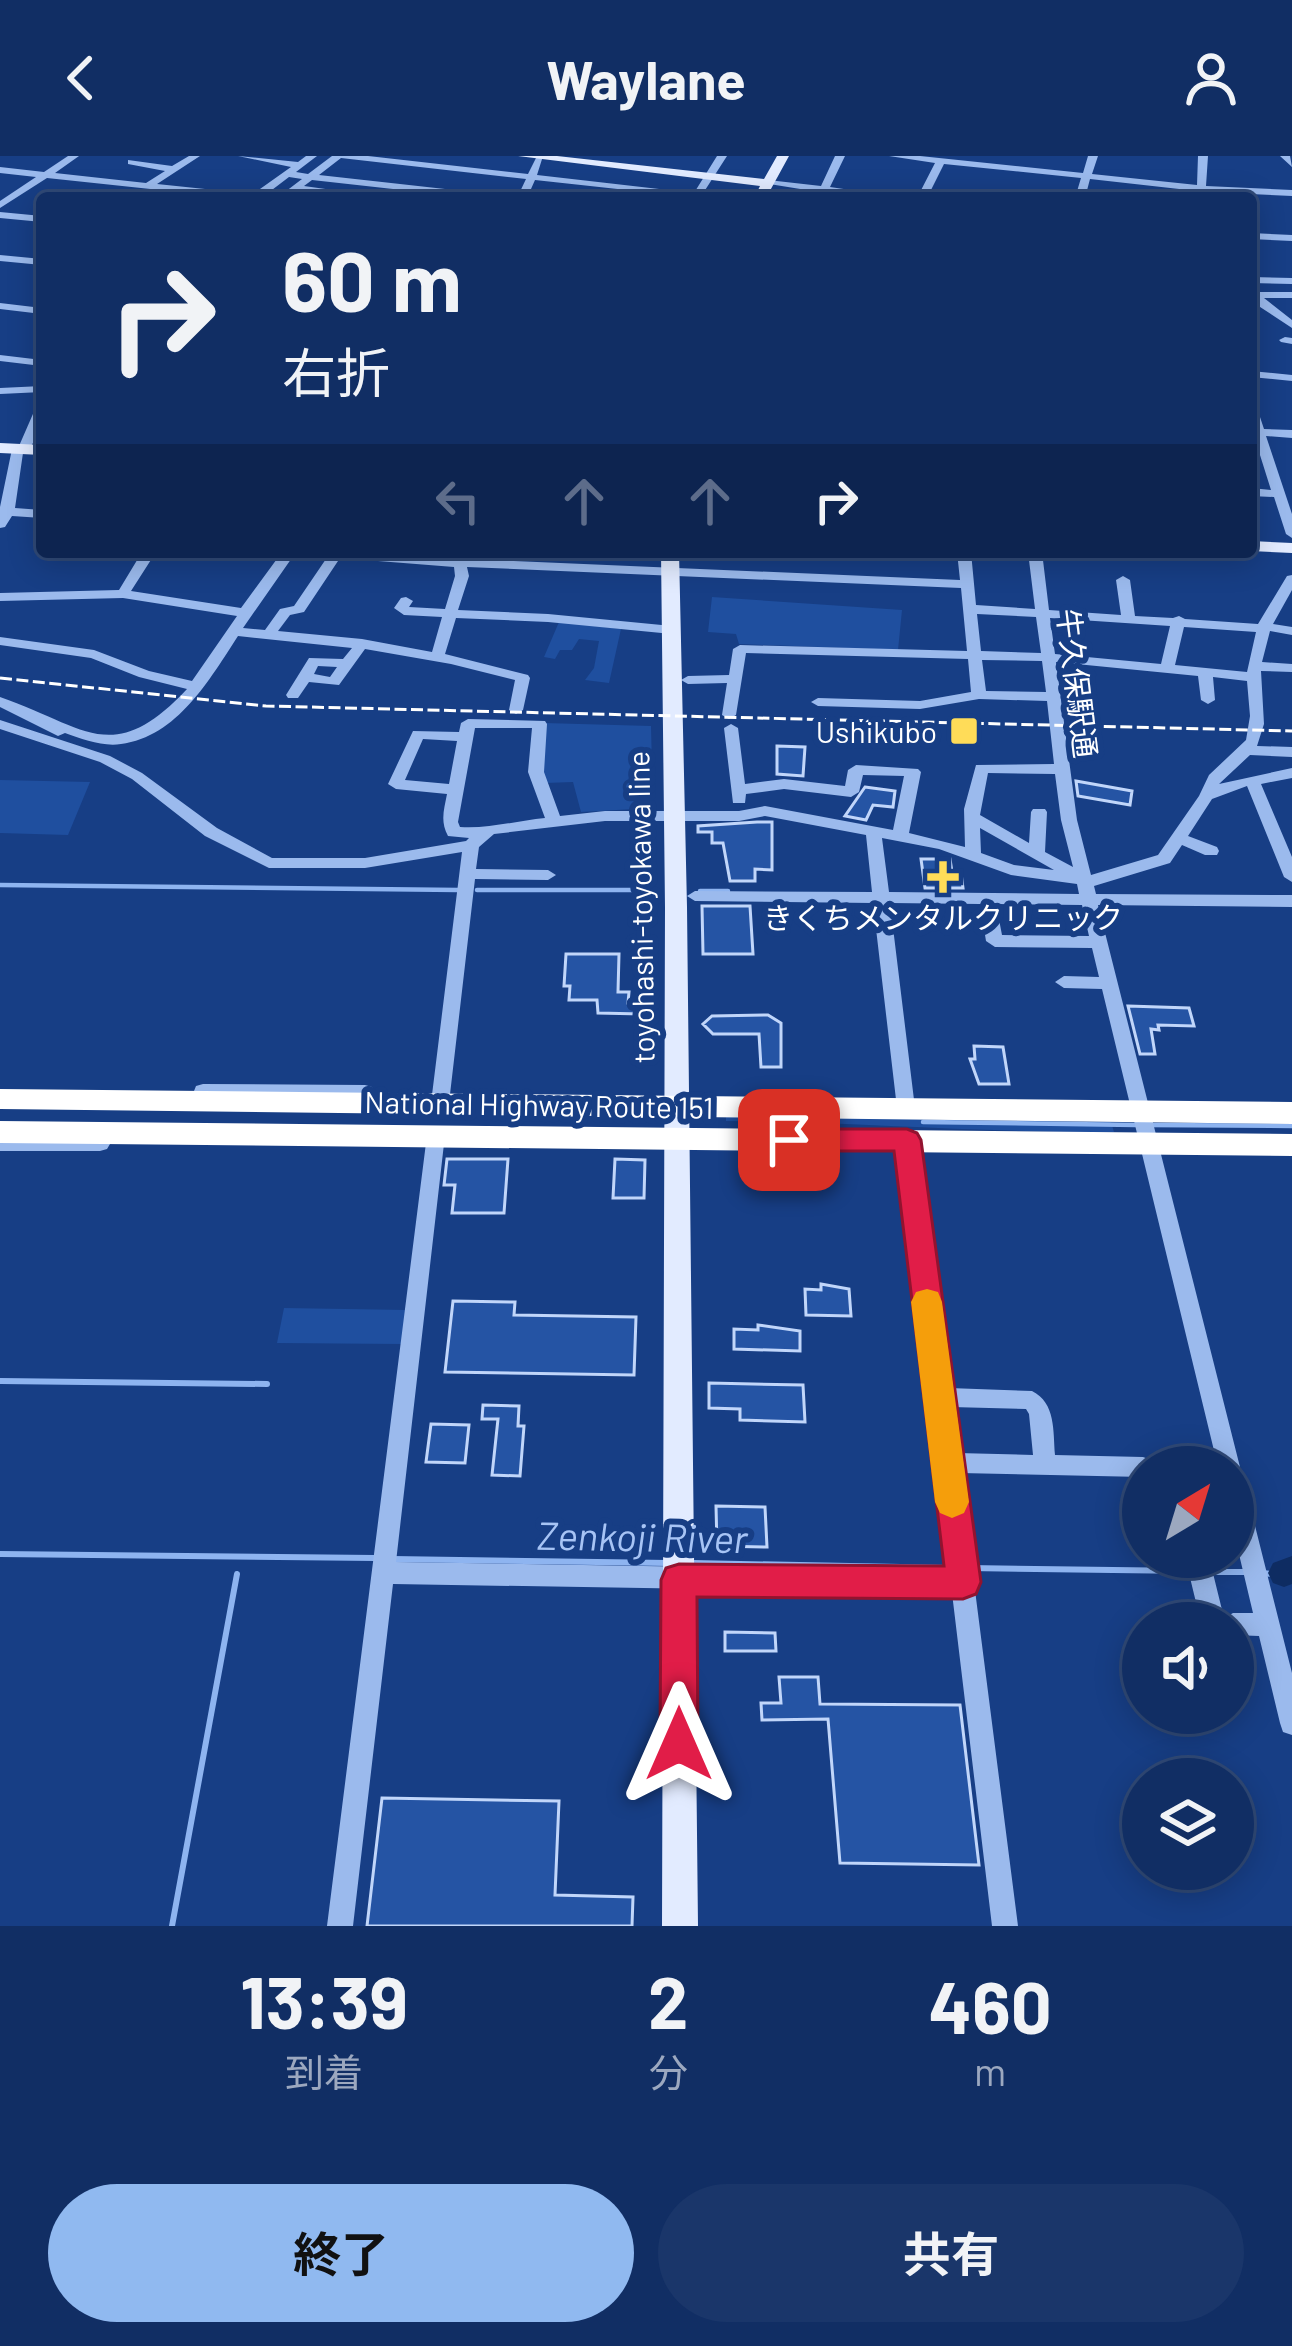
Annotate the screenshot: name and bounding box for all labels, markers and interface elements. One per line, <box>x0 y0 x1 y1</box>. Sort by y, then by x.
icon: back <box>48 45 114 111</box>
icon: person <box>1178 45 1244 111</box>
text: Waylane <box>546 46 746 111</box>
text: 60 m <box>282 228 462 329</box>
icon: right <box>84 240 240 396</box>
text: 右折 <box>282 339 390 404</box>
icon: left <box>425 468 491 534</box>
icon: ahead <box>551 468 617 534</box>
icon: ahead <box>677 468 743 534</box>
icon: right <box>803 468 869 534</box>
street label: 牛久保駅通 <box>1051 606 1105 760</box>
place label: Ushikubo <box>816 713 937 749</box>
marker: Ushikubo <box>948 715 980 747</box>
street label: toyohashi-toyokawa line <box>619 751 661 1063</box>
marker: きくちメンタルクリニック <box>927 861 959 893</box>
place label: きくちメンタルクリニック <box>763 899 1123 935</box>
street label: National Highway Route 151 <box>364 1083 714 1125</box>
pin <box>738 1089 840 1191</box>
icon: arrive <box>756 1107 822 1173</box>
north arrow <box>1122 1446 1254 1578</box>
map controls <box>1122 1446 1254 1890</box>
water label: Zenkoji River <box>536 1511 749 1561</box>
button: sound <box>1122 1602 1254 1734</box>
position arrow <box>616 1681 742 1807</box>
button: layers <box>1122 1758 1254 1890</box>
text: 13:39 <box>240 1957 408 2043</box>
text: 2 <box>648 1957 688 2043</box>
text: 460 <box>929 1962 1052 2048</box>
text: m <box>974 2047 1006 2094</box>
text: 到着 <box>285 2048 363 2095</box>
text: 分 <box>649 2048 688 2095</box>
button: 終了 <box>48 2184 634 2322</box>
button: 共有 <box>658 2184 1244 2322</box>

